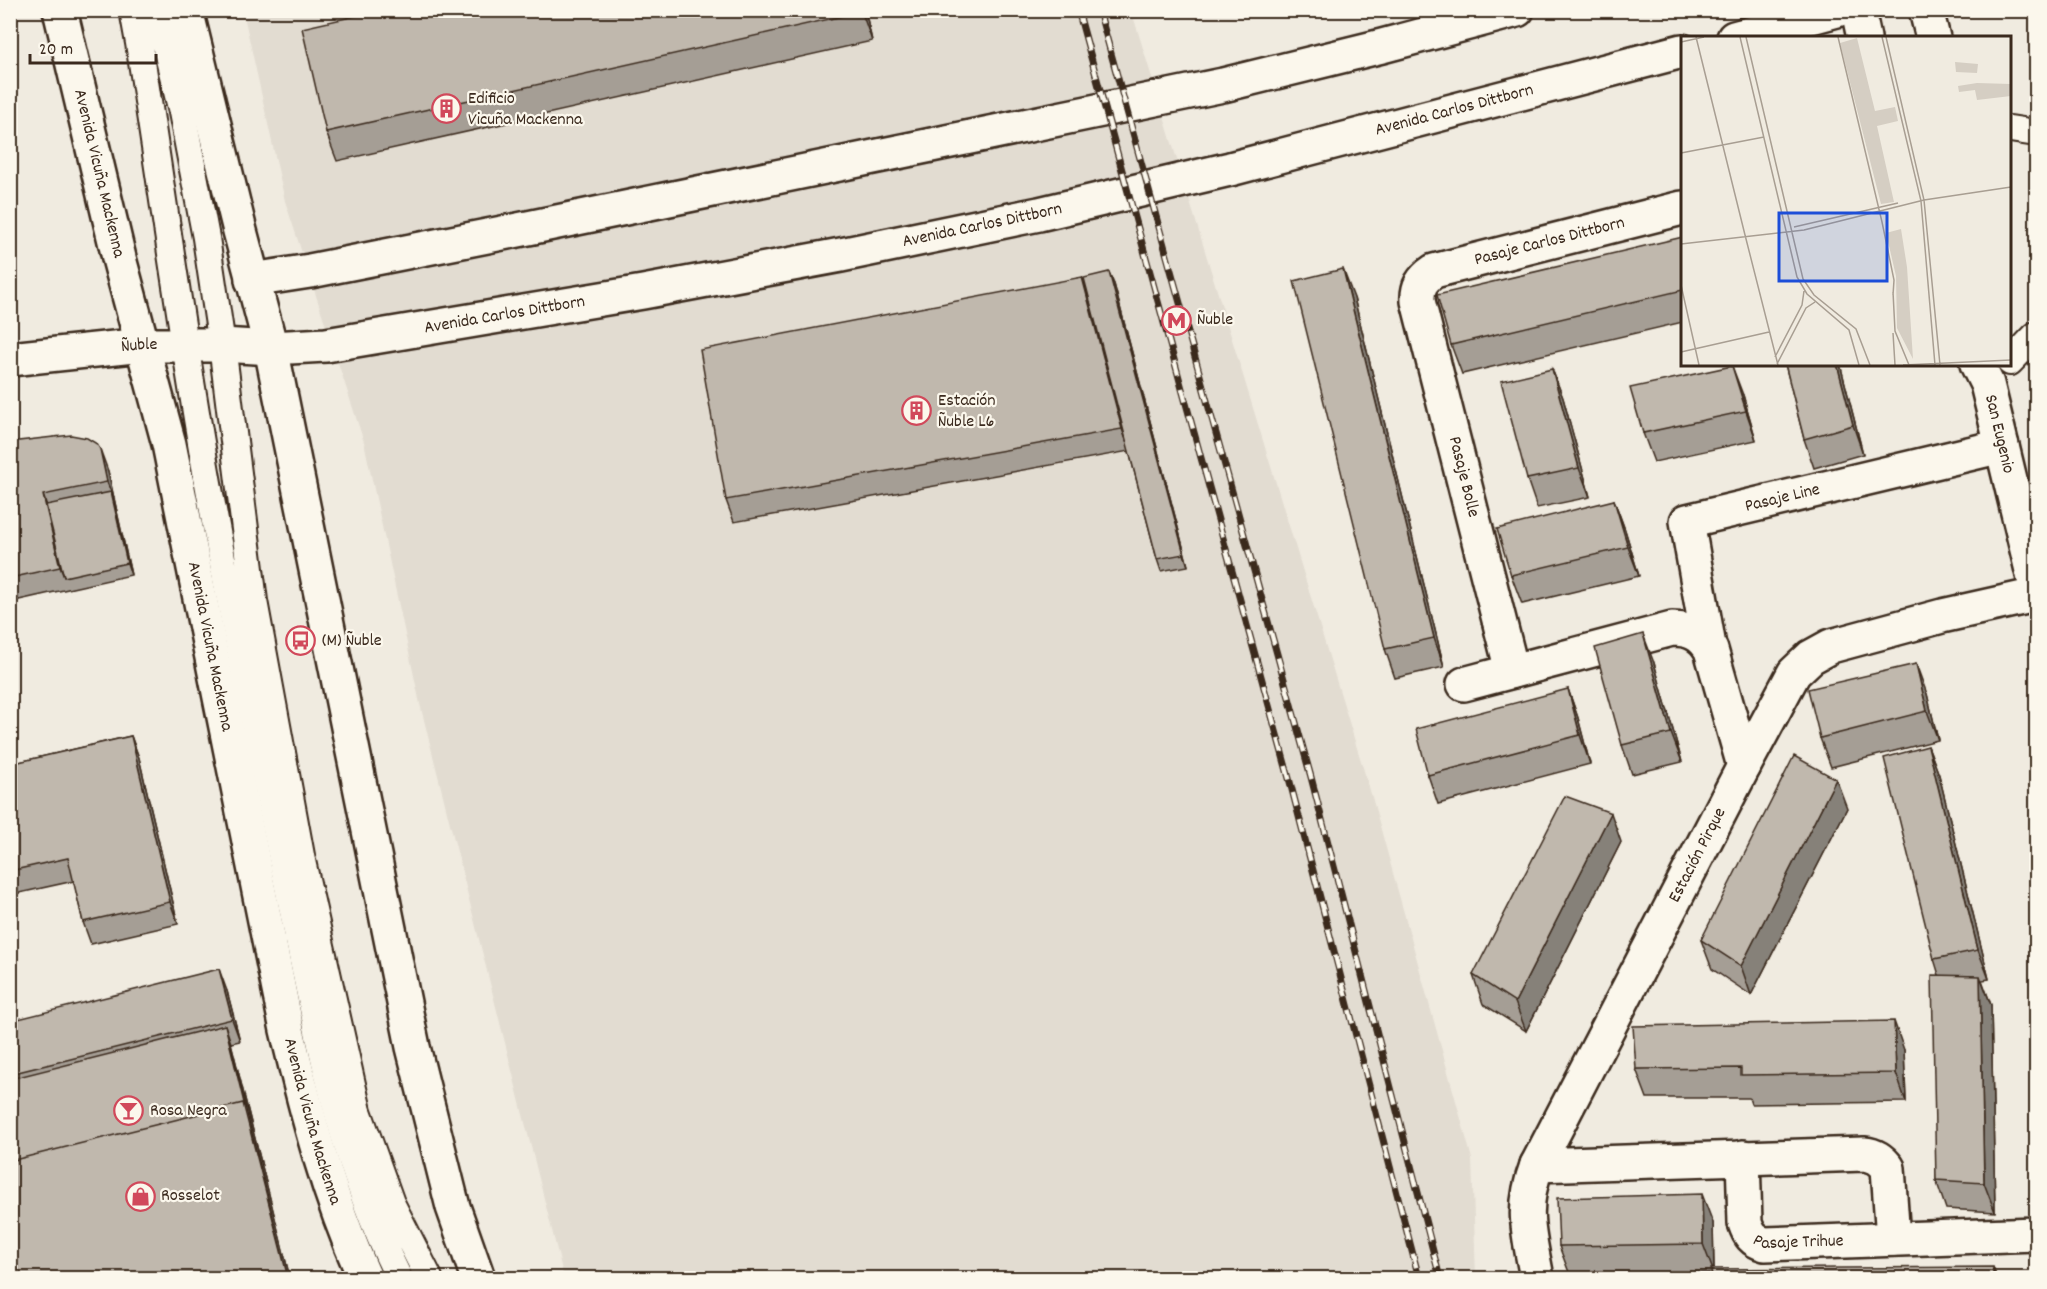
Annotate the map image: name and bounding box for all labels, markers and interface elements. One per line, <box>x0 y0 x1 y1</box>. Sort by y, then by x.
scale bar <box>30 27 156 65</box>
inset map <box>1681 36 2011 366</box>
text: 20 m <box>39 38 73 63</box>
street label: Avenida Carlos Dittborn <box>1372 78 1536 143</box>
street label: Avenida Vicuña Mackenna <box>67 87 131 261</box>
place label: Edificio Vicuña Mackenna <box>468 87 583 133</box>
building icon: Edificio Vicuña Mackenna <box>431 93 463 125</box>
street label: Avenida Carlos Dittborn <box>900 196 1065 254</box>
street label: Pasaje Carlos Dittborn <box>1472 211 1627 273</box>
street label: Avenida Carlos Dittborn <box>422 289 587 341</box>
metro station icon: Ñuble <box>1160 304 1192 336</box>
place label: Ñuble <box>1197 308 1233 333</box>
street label: Ñuble <box>120 332 157 360</box>
place label: Estación Ñuble L6 <box>938 389 996 435</box>
street label: San Eugenio <box>1978 392 2021 476</box>
building icon: Estación Ñuble L6 <box>901 395 933 427</box>
street label: Pasaje Bolle <box>1441 434 1485 520</box>
street label: Pasaje Line <box>1742 477 1823 519</box>
street label: Avenida Vicuña Mackenna <box>180 559 239 734</box>
bus stop icon: (M) Ñuble <box>285 625 317 657</box>
place label: (M) Ñuble <box>322 629 382 654</box>
street label: Estación Pirque <box>1663 803 1733 907</box>
street label: Avenida Vicuña Mackenna <box>277 1035 348 1209</box>
bar icon: Rosa Negra <box>113 1095 145 1127</box>
place label: Rosa Negra <box>150 1099 227 1124</box>
shop icon: Rosselot <box>124 1180 156 1212</box>
place label: Rosselot <box>161 1184 220 1209</box>
street label: Pasaje Trihue <box>1748 1228 1844 1257</box>

